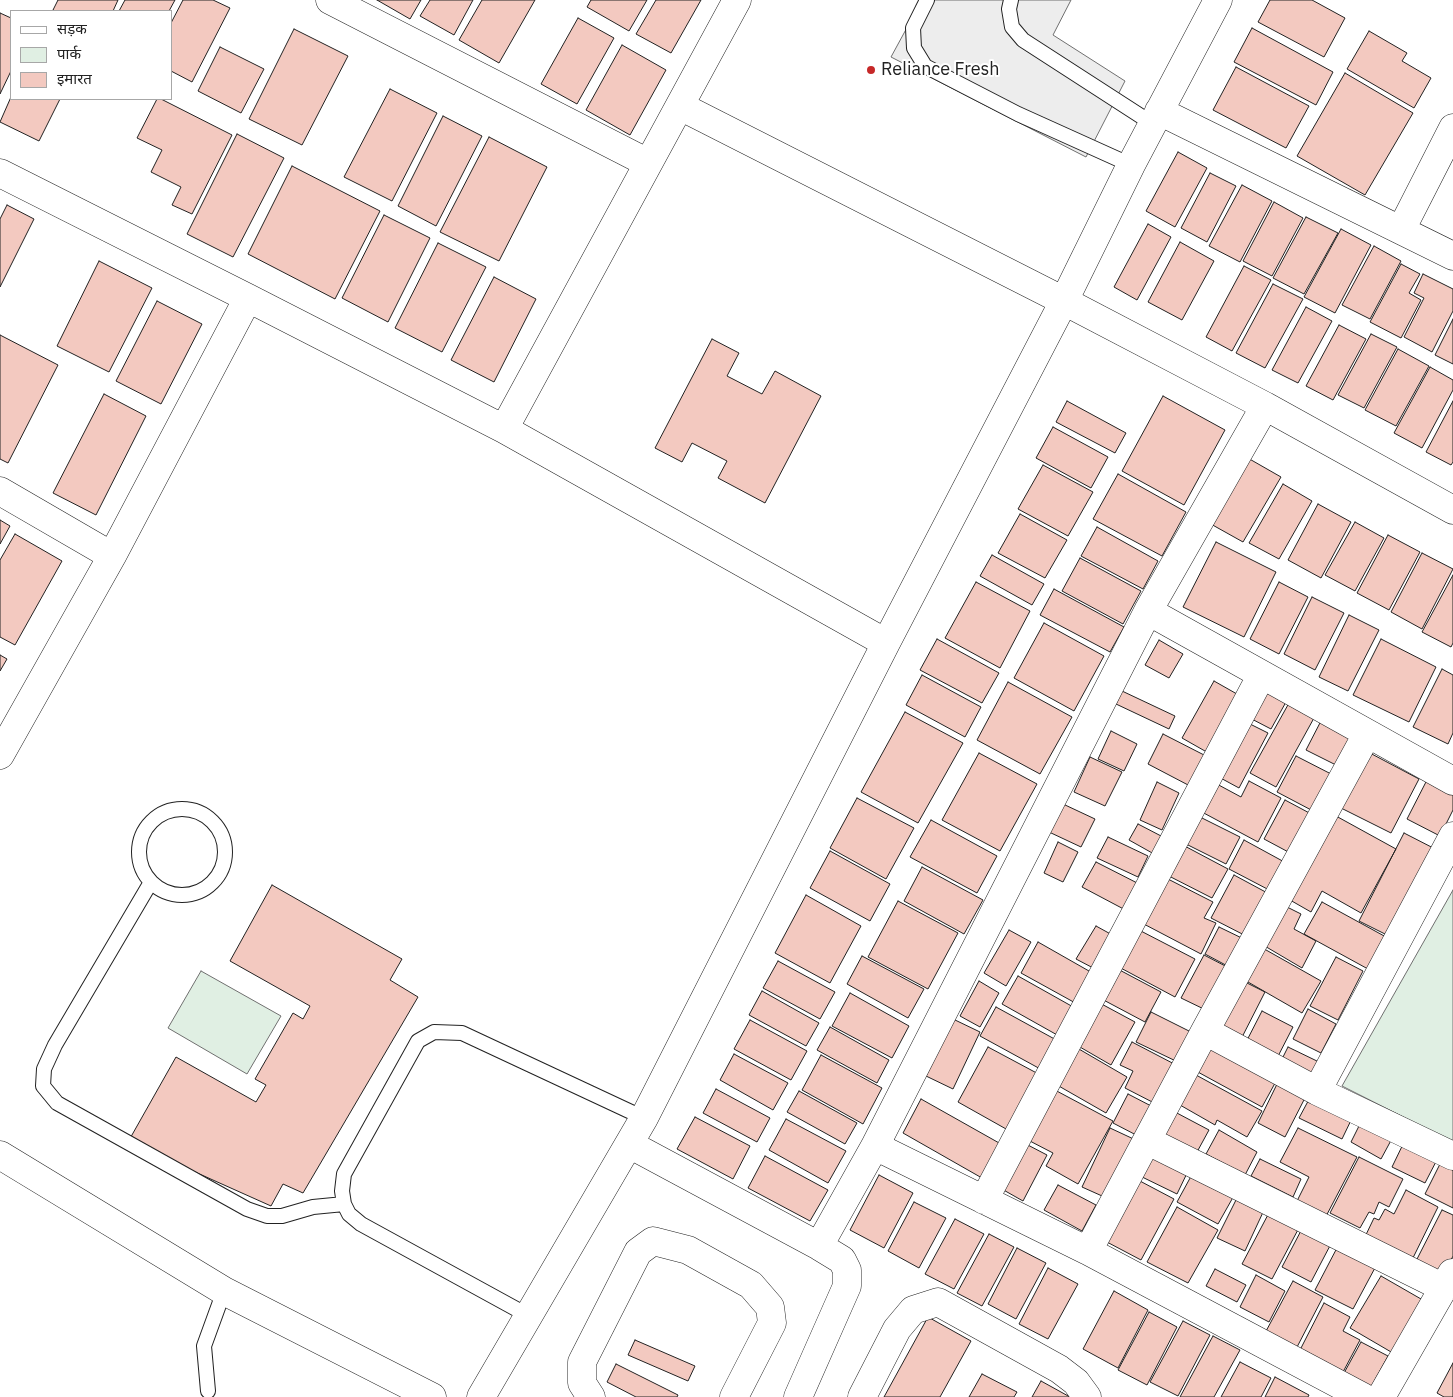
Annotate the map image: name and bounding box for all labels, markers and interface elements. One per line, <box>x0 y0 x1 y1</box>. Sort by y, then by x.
legend <box>10 10 172 100</box>
text: सड़क <box>57 19 87 38</box>
text: पार्क <box>57 44 81 63</box>
place label: Reliance Fresh <box>881 59 1000 81</box>
marker: Reliance Fresh <box>865 64 877 76</box>
text: इमारत <box>57 69 92 88</box>

